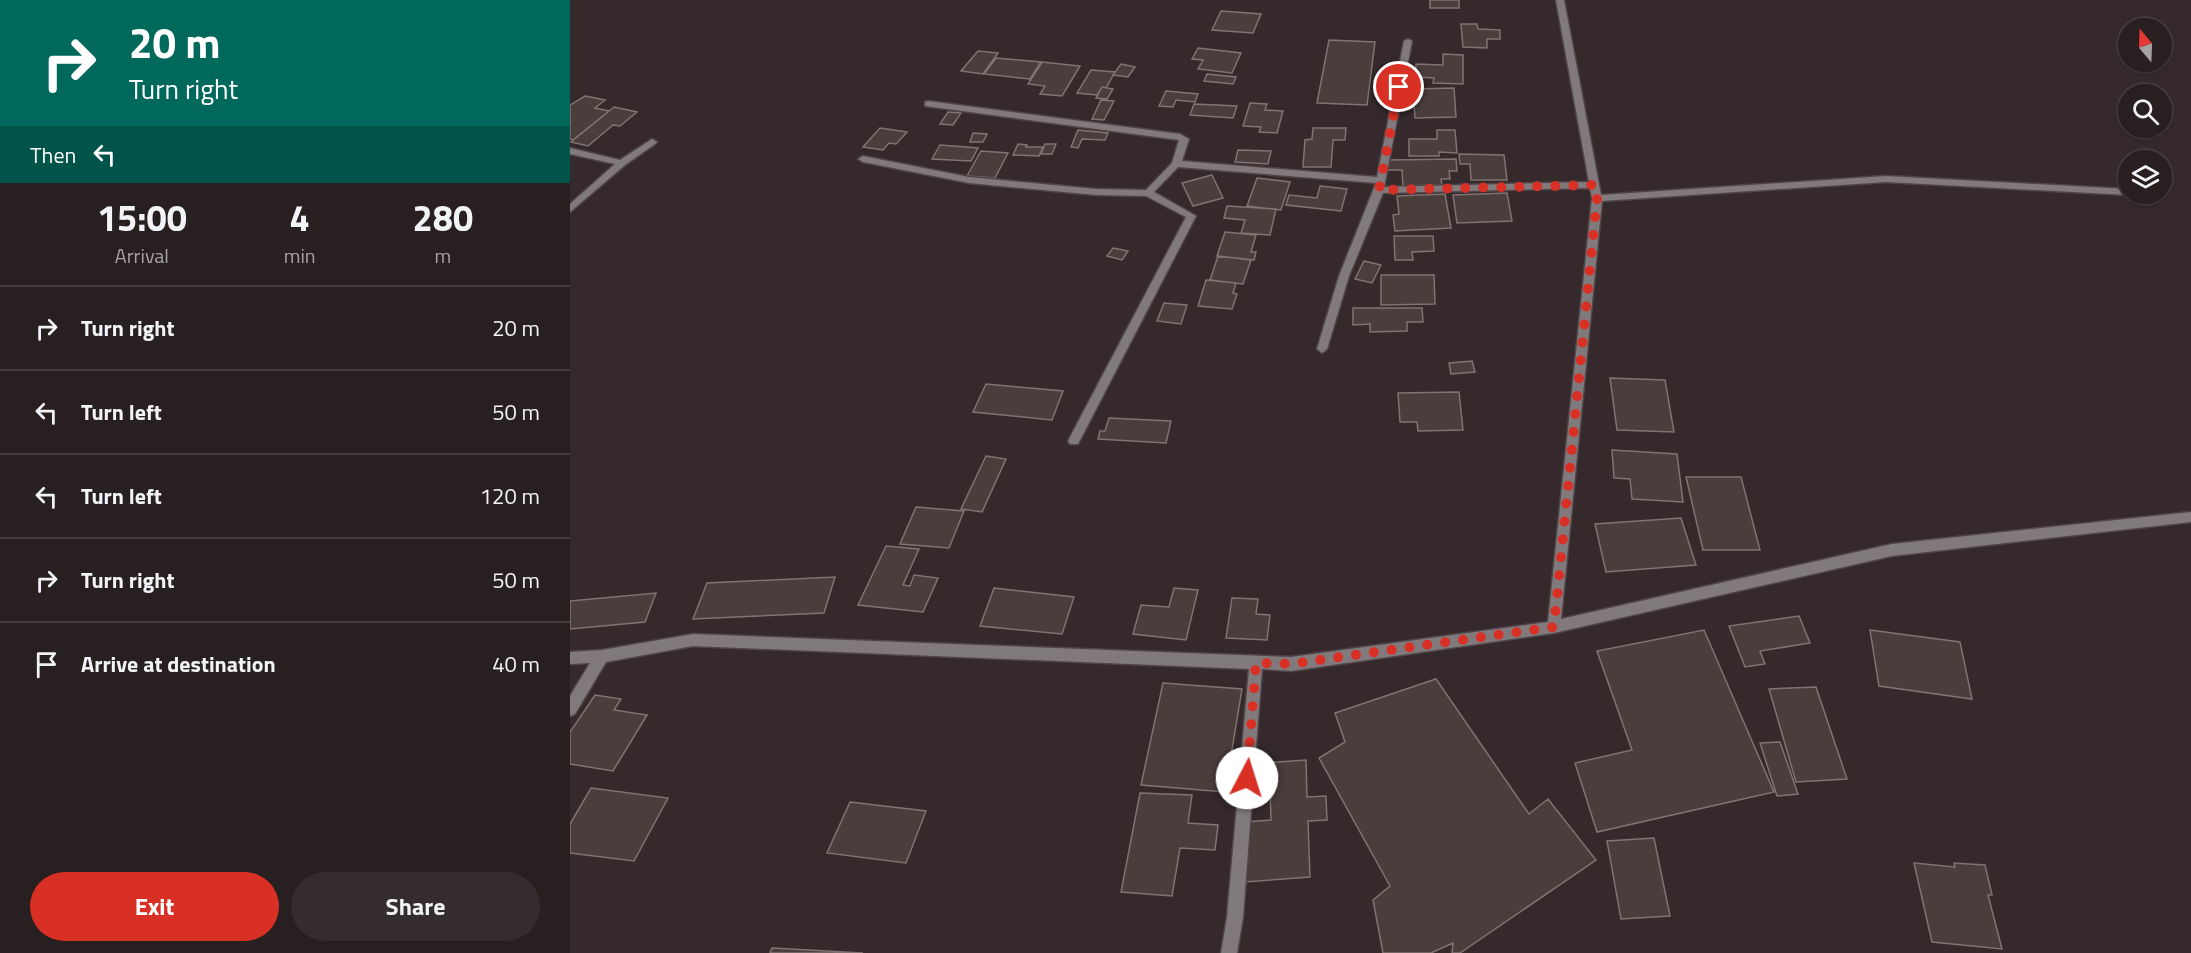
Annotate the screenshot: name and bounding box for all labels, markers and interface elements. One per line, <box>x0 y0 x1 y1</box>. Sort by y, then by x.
text: 20 m <box>129 10 221 74</box>
north arrow <box>2118 18 2172 72</box>
map controls <box>2118 18 2172 204</box>
icon: right <box>30 24 108 102</box>
pin <box>1373 61 1424 112</box>
text: Turn right <box>129 68 238 109</box>
icon: arrive <box>1382 70 1415 103</box>
button: search <box>2118 84 2172 138</box>
text: Then <box>30 138 76 172</box>
icon: left <box>88 138 121 171</box>
button: layers <box>2118 150 2172 204</box>
text: 15:00 <box>97 190 187 245</box>
text: 4 <box>290 190 310 245</box>
text: 280 <box>413 190 473 245</box>
text: Arrival <box>115 240 169 271</box>
text: min <box>284 240 316 271</box>
text: m <box>434 240 451 271</box>
text: Turn right <box>81 311 175 345</box>
text: 20 m <box>492 311 540 345</box>
icon: right <box>30 312 63 345</box>
text: Turn left <box>81 395 162 429</box>
text: 50 m <box>492 395 540 429</box>
icon: left <box>30 396 63 429</box>
text: Turn left <box>81 479 162 513</box>
text: 120 m <box>480 479 540 513</box>
icon: left <box>30 480 63 513</box>
text: Turn right <box>81 563 175 597</box>
text: 50 m <box>492 563 540 597</box>
icon: right <box>30 564 63 597</box>
text: Arrive at destination <box>81 647 276 681</box>
text: 40 m <box>492 647 540 681</box>
icon: arrive <box>30 648 63 681</box>
position arrow <box>1215 746 1279 810</box>
button: Exit <box>30 872 279 941</box>
button: Share <box>291 872 540 941</box>

